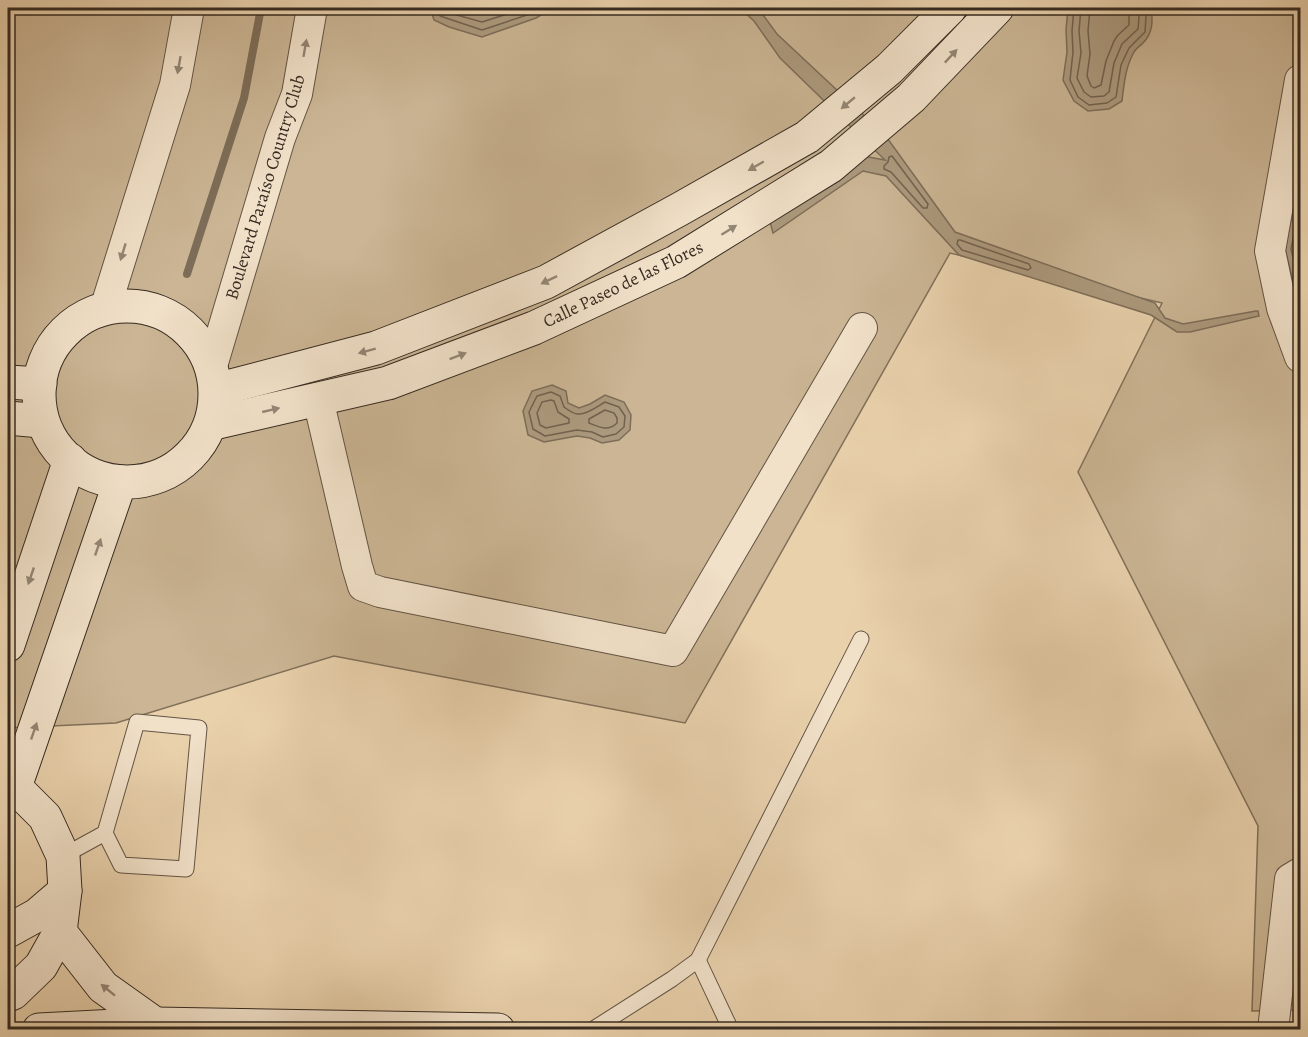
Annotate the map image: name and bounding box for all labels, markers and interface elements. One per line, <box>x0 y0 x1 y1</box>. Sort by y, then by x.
one-way arrow <box>301 39 310 58</box>
one-way arrow <box>944 48 958 63</box>
one-way arrow <box>174 56 183 75</box>
street label: Boulevard Paraíso Country Club <box>219 71 311 303</box>
one-way arrow <box>841 96 856 109</box>
one-way arrow <box>747 161 764 171</box>
one-way arrow <box>721 224 737 235</box>
street label: Calle Paseo de las Flores <box>539 235 707 333</box>
one-way arrow <box>118 243 127 261</box>
one-way arrow <box>540 275 557 285</box>
one-way arrow <box>358 346 376 356</box>
one-way arrow <box>449 351 467 361</box>
one-way arrow <box>262 405 280 415</box>
one-way arrow <box>93 538 103 556</box>
one-way arrow <box>25 567 35 585</box>
one-way arrow <box>29 722 39 740</box>
one-way arrow <box>100 983 116 996</box>

